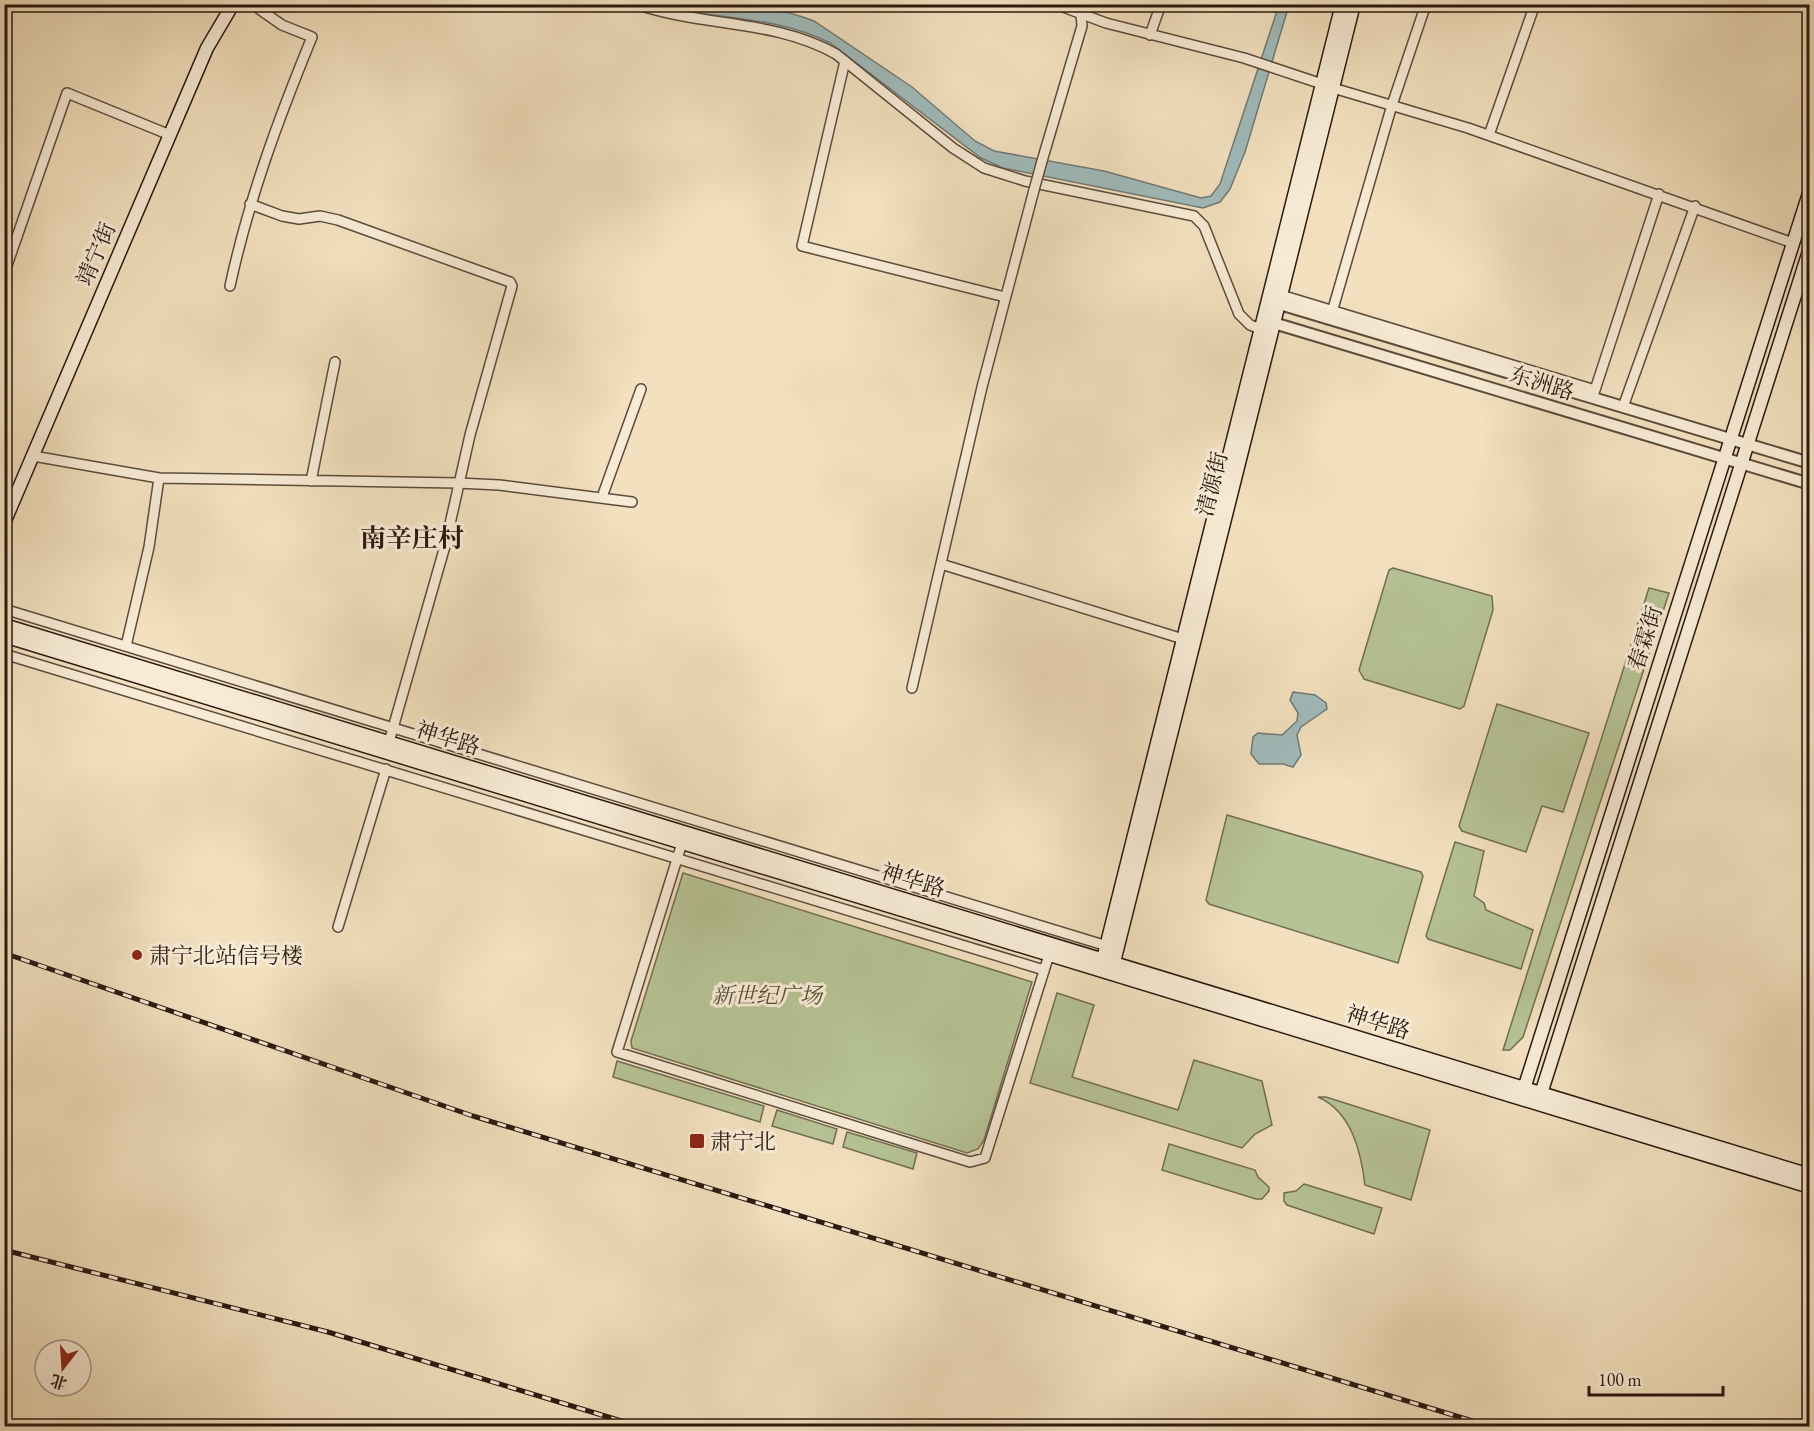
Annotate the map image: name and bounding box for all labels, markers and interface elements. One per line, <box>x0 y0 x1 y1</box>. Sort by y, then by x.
street label: 靖宁街 <box>70 218 122 290</box>
street label: 东洲路 <box>1506 359 1578 407</box>
street label: 清源街 <box>1190 448 1234 520</box>
district label: 南辛庄村 <box>360 521 464 555</box>
street label: 春霖街 <box>1621 602 1669 674</box>
street label: 神华路 <box>412 714 484 762</box>
street label: 神华路 <box>877 856 949 904</box>
place label: 肃宁北站信号楼 <box>149 941 303 970</box>
marker: 肃宁北站信号楼 <box>130 948 144 962</box>
park label: 新世纪广场 <box>712 981 824 1010</box>
street label: 神华路 <box>1342 998 1414 1046</box>
place label: 肃宁北 <box>710 1127 776 1156</box>
marker: 肃宁北 <box>688 1132 706 1150</box>
north arrow <box>33 1338 93 1398</box>
scale bar <box>1589 1359 1722 1397</box>
text: 100 m <box>1598 1368 1642 1391</box>
text: 北 <box>48 1369 69 1394</box>

